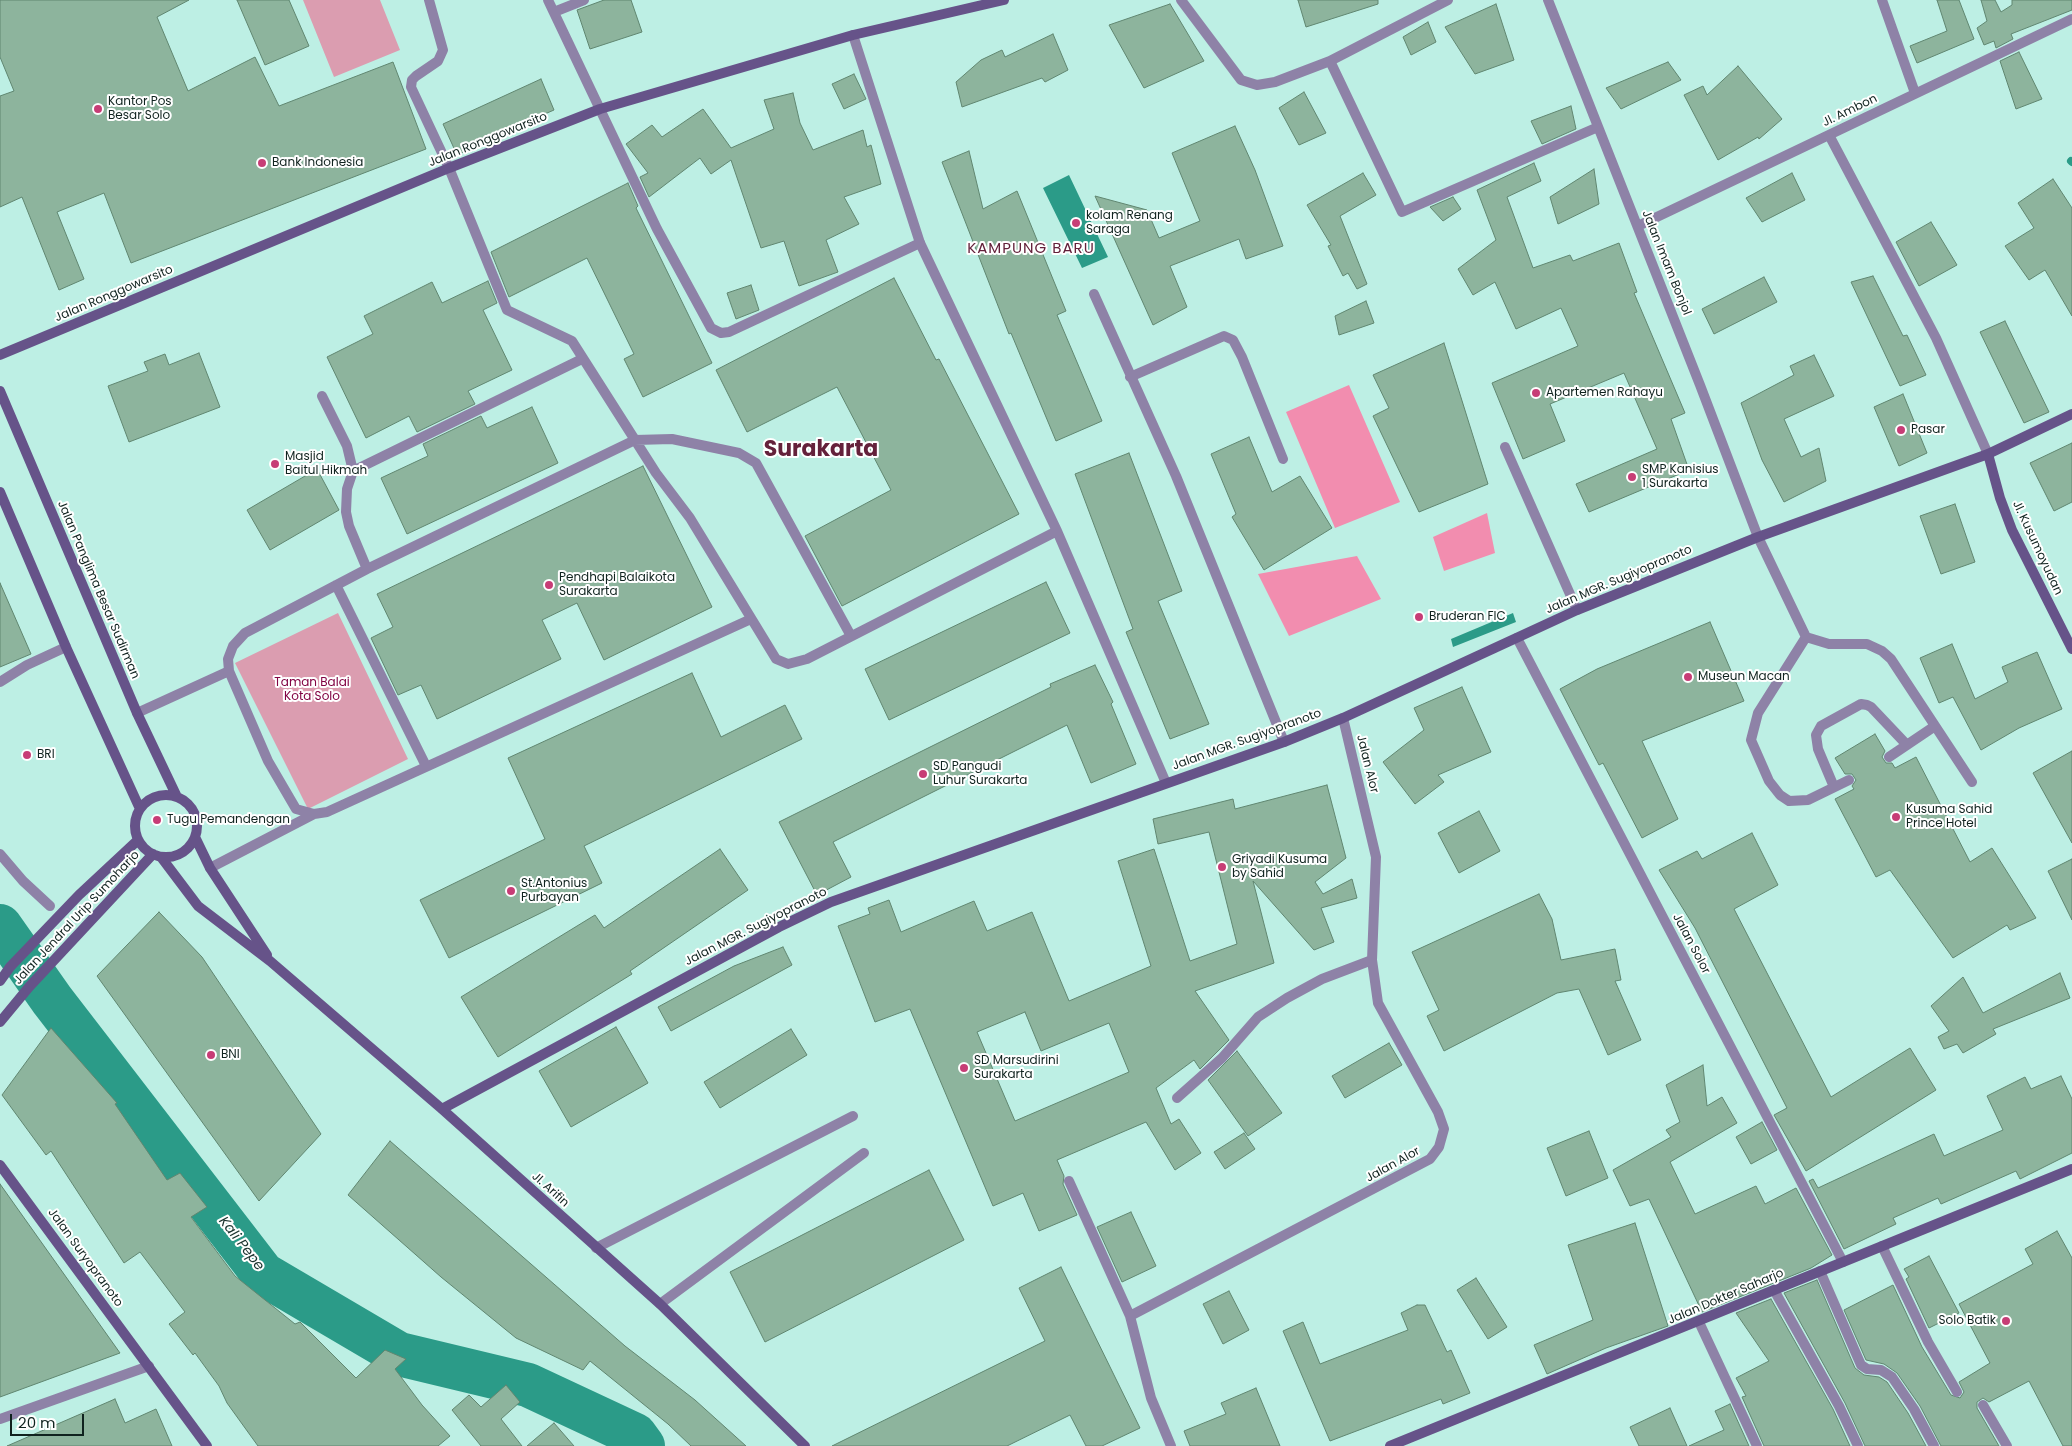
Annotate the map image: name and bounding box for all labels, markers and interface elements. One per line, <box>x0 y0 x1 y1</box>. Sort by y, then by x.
street label: Jl. Ambon <box>1820 92 1880 130</box>
place label: Kantor Pos Besar Solo <box>108 95 172 123</box>
marker: Kantor Pos Besar Solo <box>92 103 104 115</box>
street label: Jalan Ronggowarsito <box>427 110 549 170</box>
place label: Bank Indonesia <box>272 156 363 170</box>
marker: Bank Indonesia <box>256 157 268 169</box>
place label: kolam Renang Saraga <box>1086 209 1173 237</box>
street label: Jalan Imam Bonjol <box>1638 209 1694 317</box>
marker: kolam Renang Saraga <box>1070 217 1082 229</box>
district label: KAMPUNG BARU <box>966 240 1096 258</box>
street label: Jalan Ronggowarsito <box>53 263 175 325</box>
place label: Apartemen Rahayu <box>1546 386 1663 400</box>
marker: Apartemen Rahayu <box>1530 387 1542 399</box>
place label: Pasar <box>1911 423 1945 437</box>
marker: Pasar <box>1895 424 1907 436</box>
district label: Surakarta <box>764 437 878 463</box>
place label: Masjid Baitul Hikmah <box>285 450 367 478</box>
marker: Masjid Baitul Hikmah <box>269 458 281 470</box>
place label: SMP Kanisius 1 Surakarta <box>1642 463 1719 491</box>
marker: SMP Kanisius 1 Surakarta <box>1626 471 1638 483</box>
street label: Jalan Panglima Besar Sudirman <box>54 499 142 681</box>
street label: Jl. Kusumoyudan <box>2009 499 2065 597</box>
street label: Jalan MGR. Sugiyopranoto <box>1544 543 1694 617</box>
place label: Pendhapi Balaikota Surakarta <box>559 571 675 599</box>
marker: Pendhapi Balaikota Surakarta <box>543 579 555 591</box>
place label: Bruderan FIC <box>1429 610 1506 624</box>
marker: Bruderan FIC <box>1413 611 1425 623</box>
place label: Museun Macan <box>1698 670 1790 684</box>
marker: Museun Macan <box>1682 671 1694 683</box>
park label: Taman Balai Kota Solo <box>274 676 350 704</box>
street label: Jalan MGR. Sugiyopranoto <box>1171 706 1323 774</box>
street label: Jalan Alor <box>1353 733 1381 795</box>
place label: BRI <box>37 748 55 762</box>
marker: BRI <box>21 749 33 761</box>
place label: SD Pangudi Luhur Surakarta <box>933 760 1027 788</box>
marker: SD Pangudi Luhur Surakarta <box>917 768 929 780</box>
place label: Kusuma Sahid Prince Hotel <box>1906 803 1992 831</box>
marker: Kusuma Sahid Prince Hotel <box>1890 811 1902 823</box>
place label: Tugu Pemandengan <box>167 813 290 827</box>
marker: Tugu Pemandengan <box>151 814 163 826</box>
street label: Jalan Jendral Urip Sumoharjo <box>11 848 143 988</box>
place label: Griyadi Kusuma by Sahid <box>1232 853 1327 881</box>
marker: Griyadi Kusuma by Sahid <box>1216 861 1228 873</box>
place label: St.Antonius Purbayan <box>521 877 587 905</box>
marker: St.Antonius Purbayan <box>505 885 517 897</box>
street label: Jalan MGR. Sugiyopranoto <box>683 885 829 969</box>
street label: Jalan Solor <box>1669 911 1713 977</box>
place label: BNI <box>221 1048 240 1062</box>
marker: BNI <box>205 1049 217 1061</box>
place label: SD Marsudirini Surakarta <box>974 1054 1059 1082</box>
marker: SD Marsudirini Surakarta <box>958 1062 970 1074</box>
street label: Jalan Alor <box>1363 1144 1423 1186</box>
street label: Jl. Arifin <box>528 1170 572 1210</box>
street label: Jalan Suryopranoto <box>44 1206 126 1310</box>
water label: Kali Pepe <box>215 1214 267 1274</box>
street label: Jalan Dokter Saharjo <box>1666 1266 1786 1328</box>
place label: Solo Batik <box>1938 1314 1996 1328</box>
marker: Solo Batik <box>2000 1315 2012 1327</box>
scale bar <box>12 1404 86 1436</box>
text: 20 m <box>18 1412 56 1433</box>

